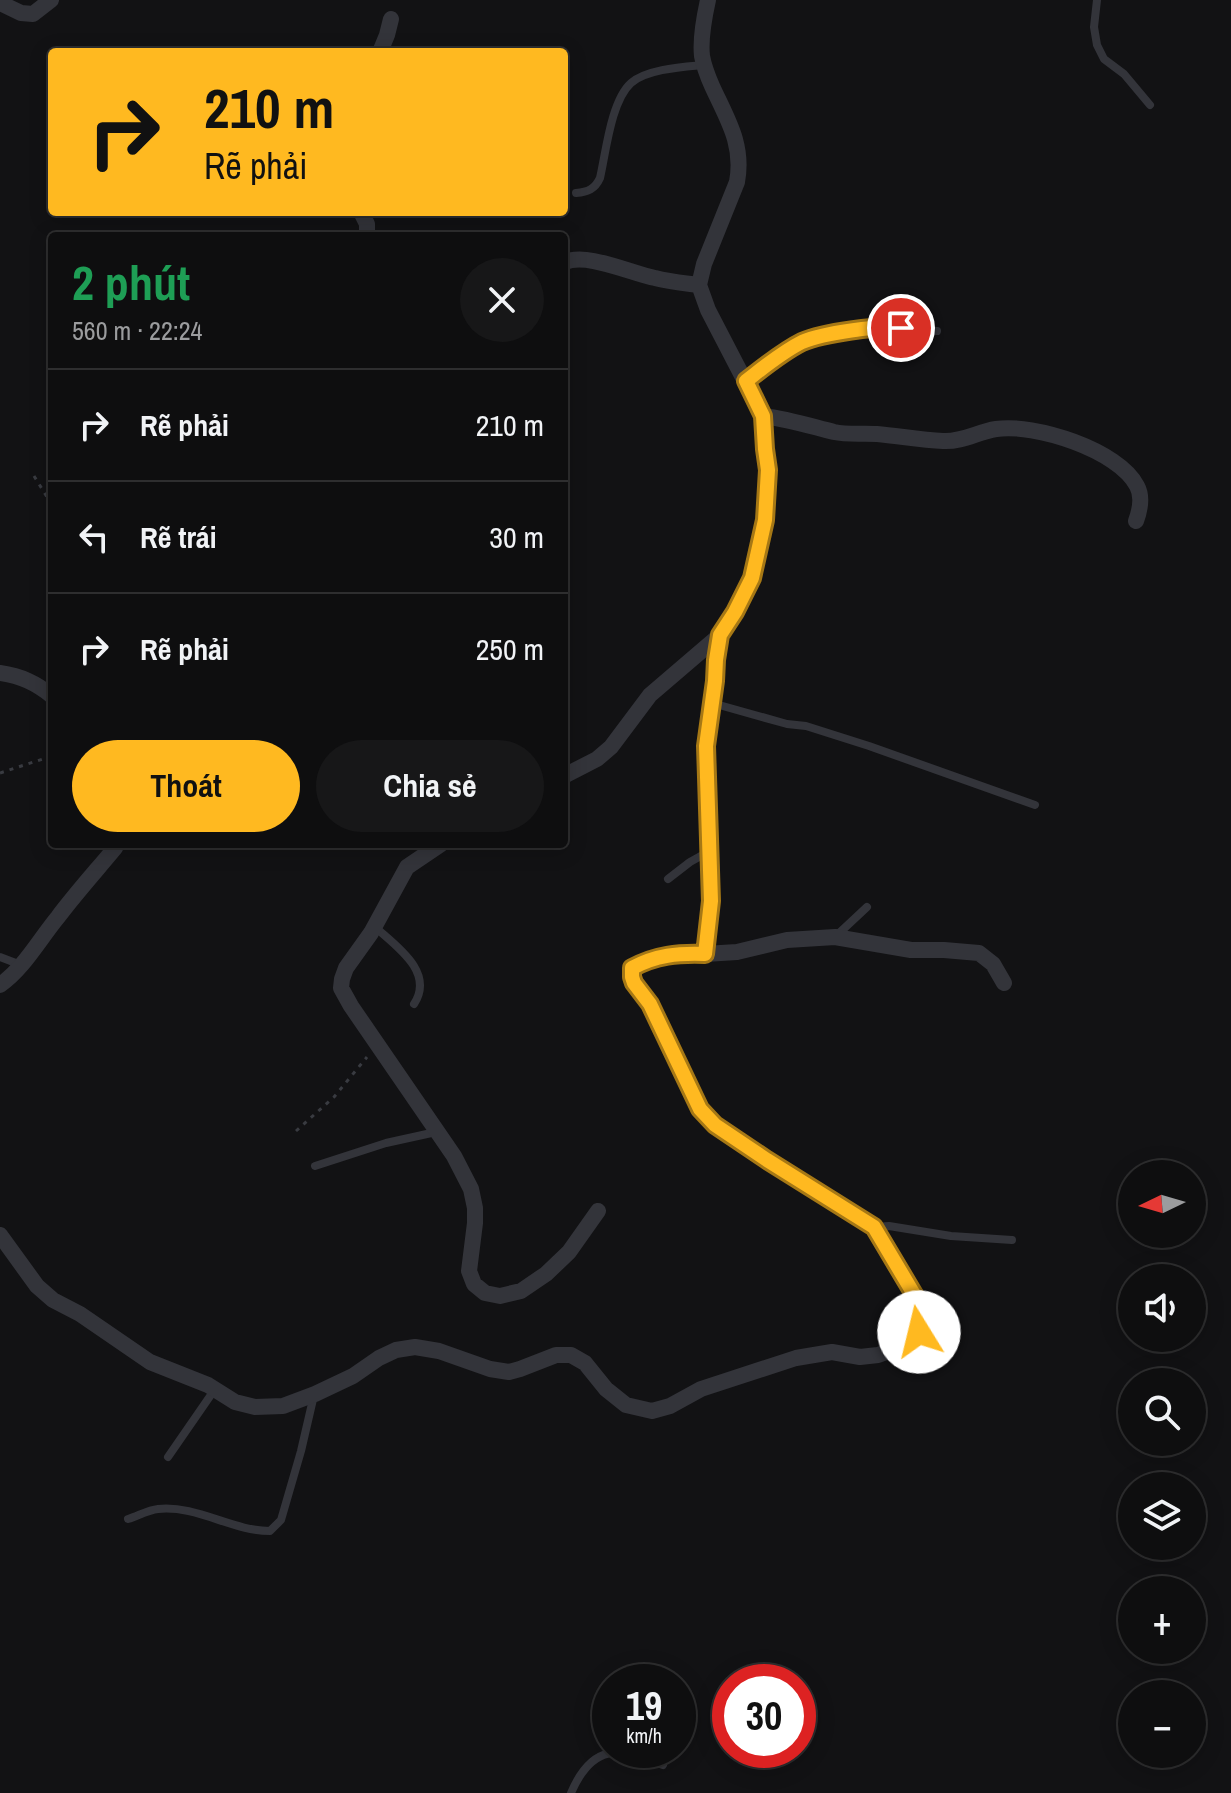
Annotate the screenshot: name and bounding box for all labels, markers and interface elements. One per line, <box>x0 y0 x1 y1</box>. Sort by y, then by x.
text: 210 m <box>204 70 334 145</box>
icon: right <box>72 80 176 184</box>
text: Rẽ phải <box>204 142 307 190</box>
text: 2 phút <box>72 250 190 315</box>
button: close <box>460 258 544 342</box>
pin <box>867 294 935 362</box>
icon: arrive <box>879 306 923 350</box>
text: 560 m · 22:24 <box>72 313 202 348</box>
icon: right <box>72 403 116 447</box>
text: Rẽ phải <box>140 405 229 445</box>
text: 210 m <box>476 405 544 445</box>
icon: left <box>72 515 116 559</box>
text: Rẽ trái <box>140 517 217 557</box>
text: 30 m <box>489 517 544 557</box>
icon: right <box>72 627 116 671</box>
text: Rẽ phải <box>140 629 229 669</box>
text: 250 m <box>476 629 544 669</box>
button: Thoát <box>72 740 300 832</box>
button: Chia sẻ <box>316 740 544 832</box>
north arrow <box>1118 1160 1206 1248</box>
map controls <box>1118 1160 1206 1768</box>
button: sound <box>1118 1264 1206 1352</box>
position arrow <box>877 1290 961 1374</box>
button: search <box>1118 1368 1206 1456</box>
button: layers <box>1118 1472 1206 1560</box>
button: + <box>1118 1576 1206 1664</box>
speed limit sign: 30 <box>712 1664 816 1768</box>
text: 19 <box>626 1679 662 1732</box>
button: − <box>1118 1680 1206 1768</box>
text: km/h <box>626 1722 662 1749</box>

